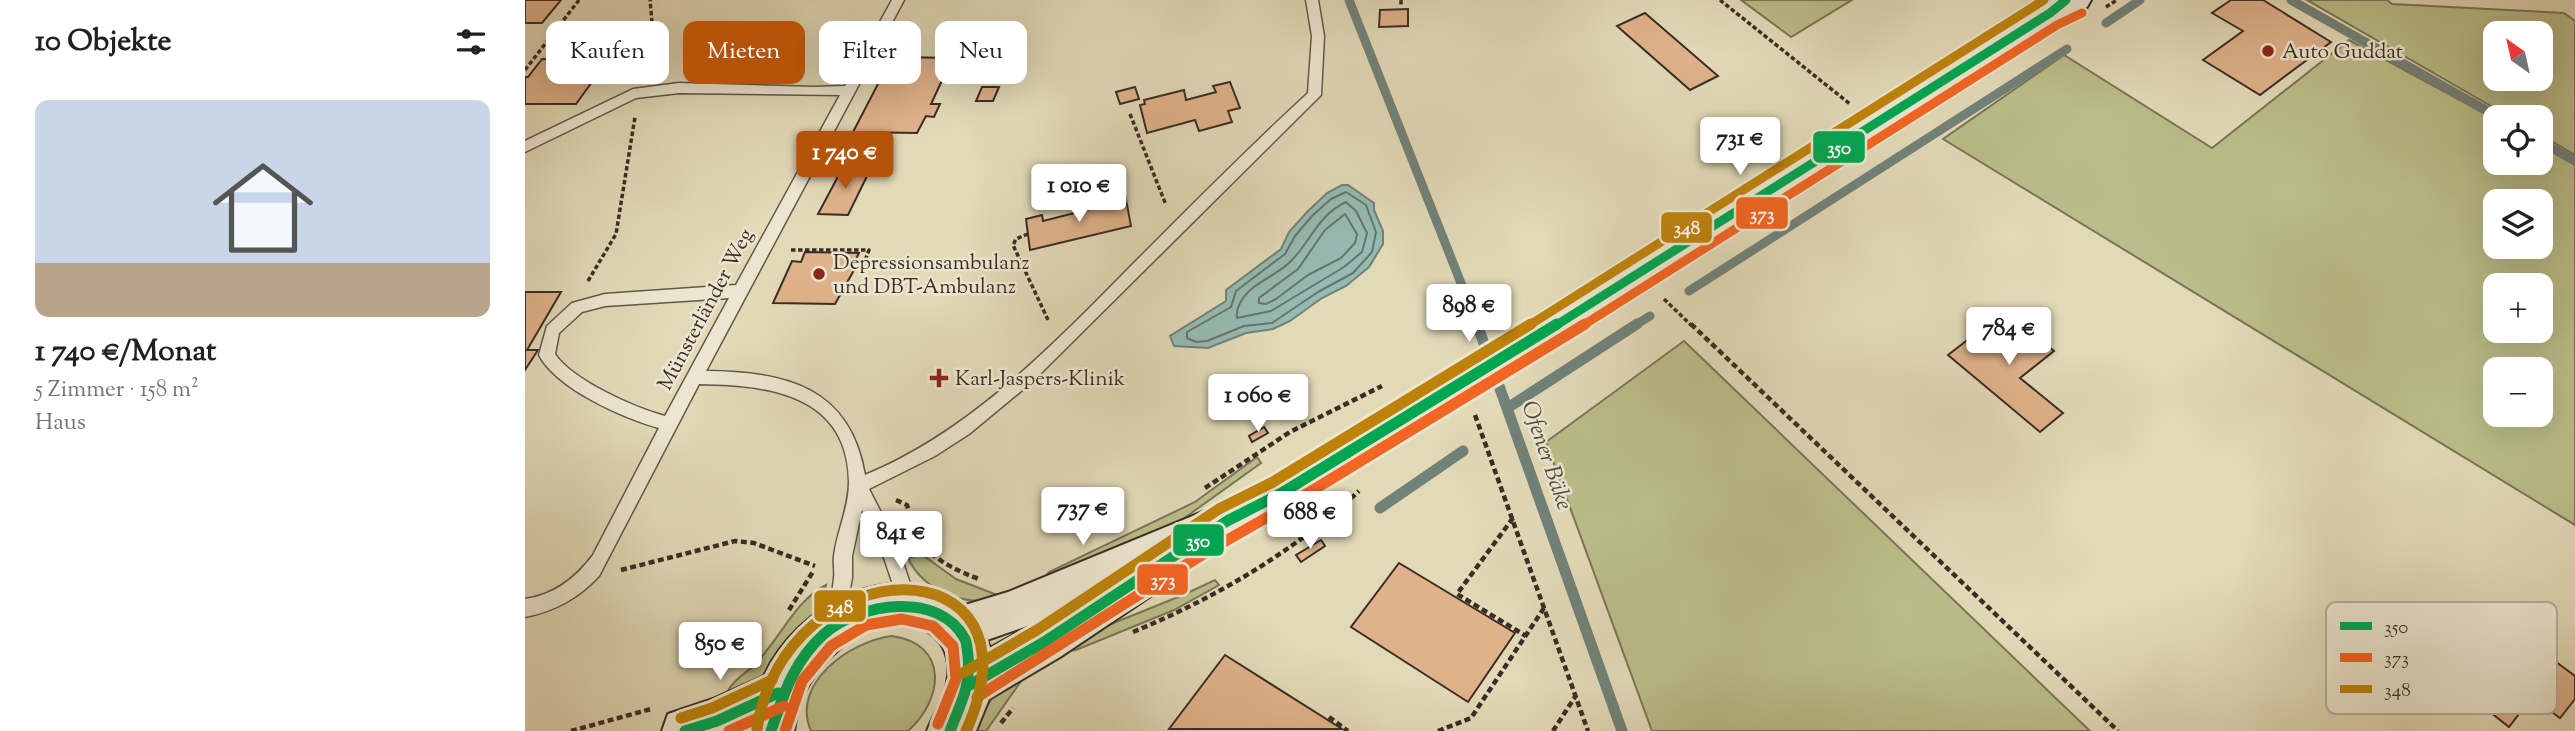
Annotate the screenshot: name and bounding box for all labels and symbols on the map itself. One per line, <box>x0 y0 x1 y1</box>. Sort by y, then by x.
north arrow <box>2483 21 2553 91</box>
place label: Auto Guddat <box>2282 38 2403 68</box>
marker: Auto Guddat <box>2260 43 2276 59</box>
pin: 731 € <box>1691 118 1789 177</box>
line badge: 350 <box>1812 130 1866 164</box>
pin: 1 740 € <box>780 132 910 191</box>
text: 350 <box>1827 136 1851 163</box>
pin: 1 010 € <box>1014 164 1144 224</box>
line badge: 373 <box>1735 196 1789 230</box>
text: 373 <box>1750 202 1775 229</box>
line badge: 348 <box>1660 211 1713 244</box>
text: 348 <box>1674 216 1701 243</box>
street label: Münsterländer Weg <box>651 224 762 396</box>
place label: Depressionsambulanz und DBT-Ambulanz <box>833 249 1029 303</box>
marker: Depressionsambulanz und DBT-Ambulanz <box>811 266 827 282</box>
pin: 898 € <box>1420 284 1518 344</box>
pin: 784 € <box>1960 308 2058 367</box>
place label: Karl-Jaspers-Klinik <box>955 365 1126 395</box>
marker: Karl-Jaspers-Klinik <box>929 368 949 388</box>
pin: 1 060 € <box>1193 374 1323 434</box>
water label: Ofener Bäke <box>1512 397 1580 515</box>
pin: 737 € <box>1034 488 1132 547</box>
pin: 688 € <box>1261 491 1359 551</box>
pin: 841 € <box>852 512 950 571</box>
line badge: 350 <box>1172 523 1225 557</box>
text: 350 <box>1186 529 1210 556</box>
line badge: 373 <box>1136 563 1189 596</box>
text: 373 <box>1151 568 1176 595</box>
line badge: 348 <box>813 589 867 623</box>
text: 348 <box>827 595 854 622</box>
legend <box>2326 602 2557 714</box>
text: 350 <box>2384 615 2408 642</box>
pin: 850 € <box>671 622 769 682</box>
text: 373 <box>2384 646 2409 673</box>
text: 348 <box>2384 678 2411 705</box>

